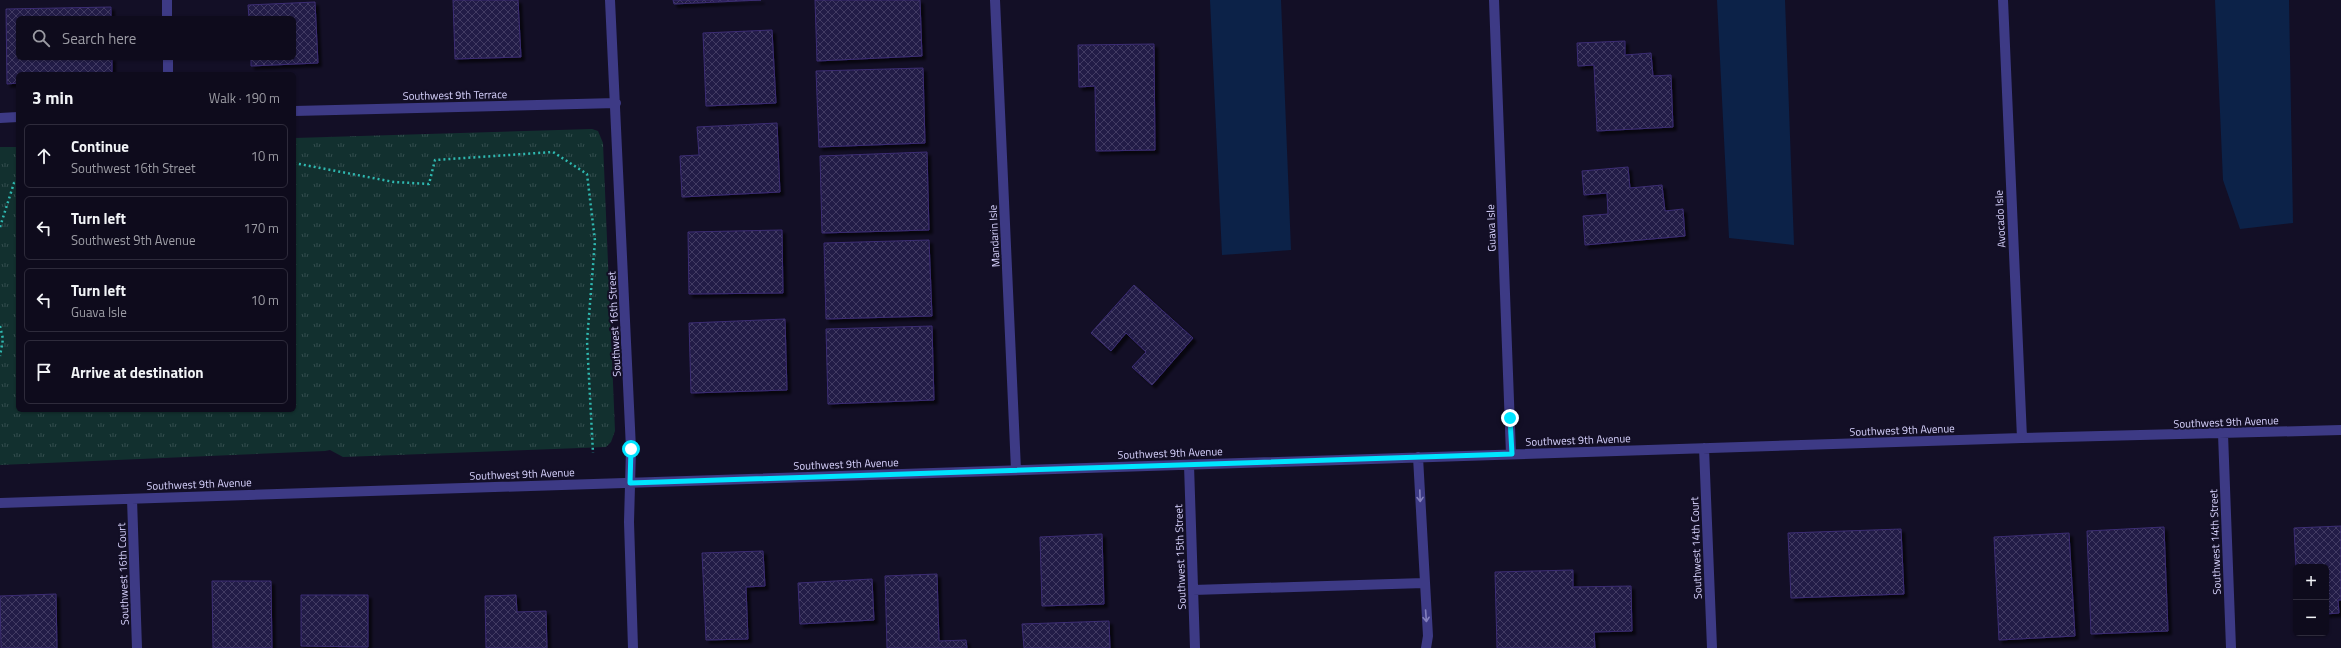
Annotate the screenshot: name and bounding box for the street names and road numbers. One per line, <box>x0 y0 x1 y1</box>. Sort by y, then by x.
street label: Southwest 9th Terrace <box>403 86 508 104</box>
street label: Avocado Isle <box>1990 189 2009 248</box>
street label: Mandarin Isle <box>984 204 1004 268</box>
street label: Guava Isle <box>1482 204 1500 252</box>
street label: Southwest 16th Street <box>603 271 625 377</box>
street label: Southwest 9th Avenue <box>2173 412 2279 432</box>
street label: Southwest 9th Avenue <box>1849 420 1955 440</box>
street label: Southwest 9th Avenue <box>1525 430 1631 450</box>
street label: Southwest 9th Avenue <box>1117 443 1223 463</box>
street label: Southwest 9th Avenue <box>793 454 899 474</box>
street label: Southwest 9th Avenue <box>469 464 575 484</box>
street label: Southwest 9th Avenue <box>146 474 252 494</box>
street label: Southwest 14th Street <box>2205 489 2225 595</box>
street label: Southwest 14th Court <box>1686 496 1706 599</box>
street label: Southwest 15th Street <box>1170 504 1190 610</box>
street label: Southwest 16th Court <box>113 522 133 625</box>

